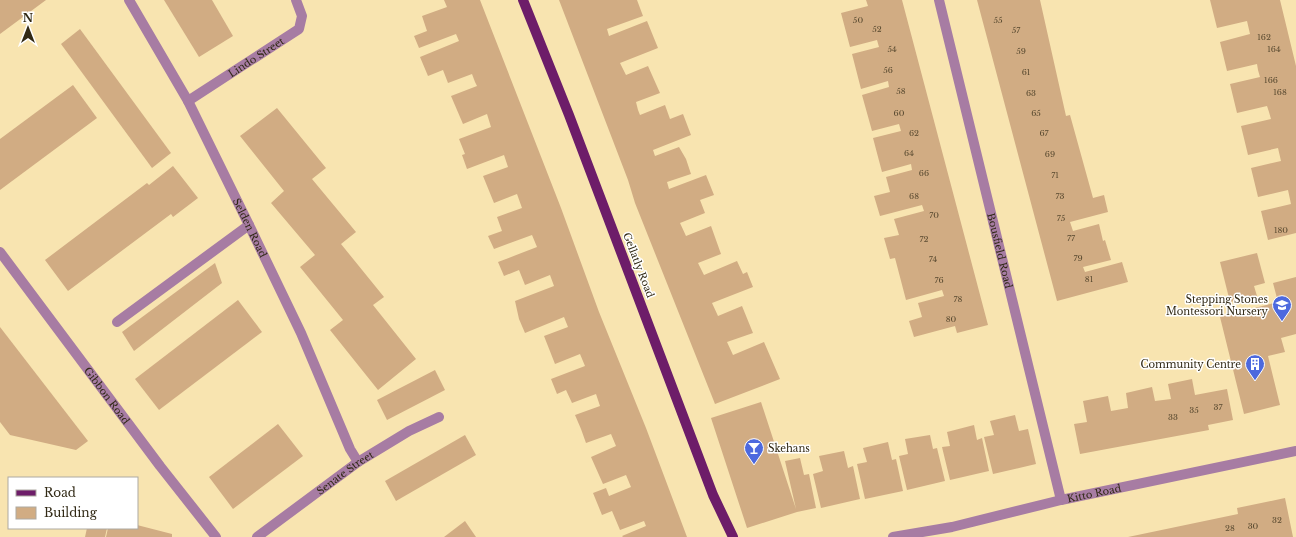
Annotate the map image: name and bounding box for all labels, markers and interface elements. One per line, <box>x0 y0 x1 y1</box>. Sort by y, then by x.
north arrow <box>8 8 48 48</box>
text: N <box>23 11 34 25</box>
house number: 50 <box>853 15 863 25</box>
house number: 55 <box>993 15 1003 25</box>
house number: 52 <box>872 24 882 34</box>
house number: 57 <box>1012 25 1021 35</box>
house number: 162 <box>1257 32 1271 42</box>
street label: Lindo Street <box>226 34 287 80</box>
house number: 54 <box>887 44 897 54</box>
house number: 164 <box>1267 44 1281 54</box>
house number: 59 <box>1016 46 1026 56</box>
house number: 56 <box>883 65 893 75</box>
house number: 61 <box>1022 67 1031 77</box>
house number: 166 <box>1264 75 1278 85</box>
house number: 58 <box>896 86 906 96</box>
house number: 168 <box>1273 87 1287 97</box>
house number: 63 <box>1026 88 1036 98</box>
house number: 60 <box>894 108 905 118</box>
house number: 65 <box>1031 108 1041 118</box>
house number: 62 <box>909 128 919 138</box>
house number: 67 <box>1039 128 1050 138</box>
house number: 64 <box>904 148 914 158</box>
house number: 69 <box>1045 149 1055 159</box>
house number: 66 <box>919 168 929 178</box>
house number: 71 <box>1051 170 1059 180</box>
house number: 68 <box>909 191 919 201</box>
house number: 73 <box>1056 191 1065 201</box>
street label: Selden Road <box>230 196 270 260</box>
house number: 70 <box>929 210 939 220</box>
street label: Bousfield Road <box>984 212 1015 290</box>
house number: 75 <box>1057 213 1066 223</box>
house number: 180 <box>1274 225 1288 235</box>
street label: Gellatly Road <box>620 231 657 300</box>
house number: 77 <box>1067 233 1076 243</box>
house number: 72 <box>920 234 929 244</box>
house number: 79 <box>1073 253 1083 263</box>
house number: 74 <box>929 254 938 264</box>
house number: 81 <box>1085 274 1094 284</box>
house number: 76 <box>934 275 944 285</box>
place label: Stepping Stones Montessori Nursery <box>1166 293 1269 318</box>
house number: 78 <box>954 294 963 304</box>
school or university icon: Stepping Stones Montessori Nursery <box>1271 294 1293 322</box>
house number: 80 <box>946 314 957 324</box>
building icon: Community Centre <box>1244 353 1266 381</box>
place label: Community Centre <box>1140 358 1241 371</box>
street label: Gibbon Road <box>81 364 133 427</box>
house number: 37 <box>1214 402 1223 412</box>
house number: 35 <box>1189 405 1199 415</box>
house number: 33 <box>1168 412 1178 422</box>
bar icon: Skehans <box>743 437 765 465</box>
place label: Skehans <box>768 442 810 455</box>
street label: Senate Street <box>314 448 376 498</box>
legend <box>8 477 138 529</box>
street label: Kitto Road <box>1066 482 1123 506</box>
text: Road <box>44 485 76 500</box>
text: Building <box>44 505 98 520</box>
house number: 32 <box>1272 515 1282 525</box>
house number: 30 <box>1248 521 1259 531</box>
house number: 28 <box>1225 523 1235 533</box>

